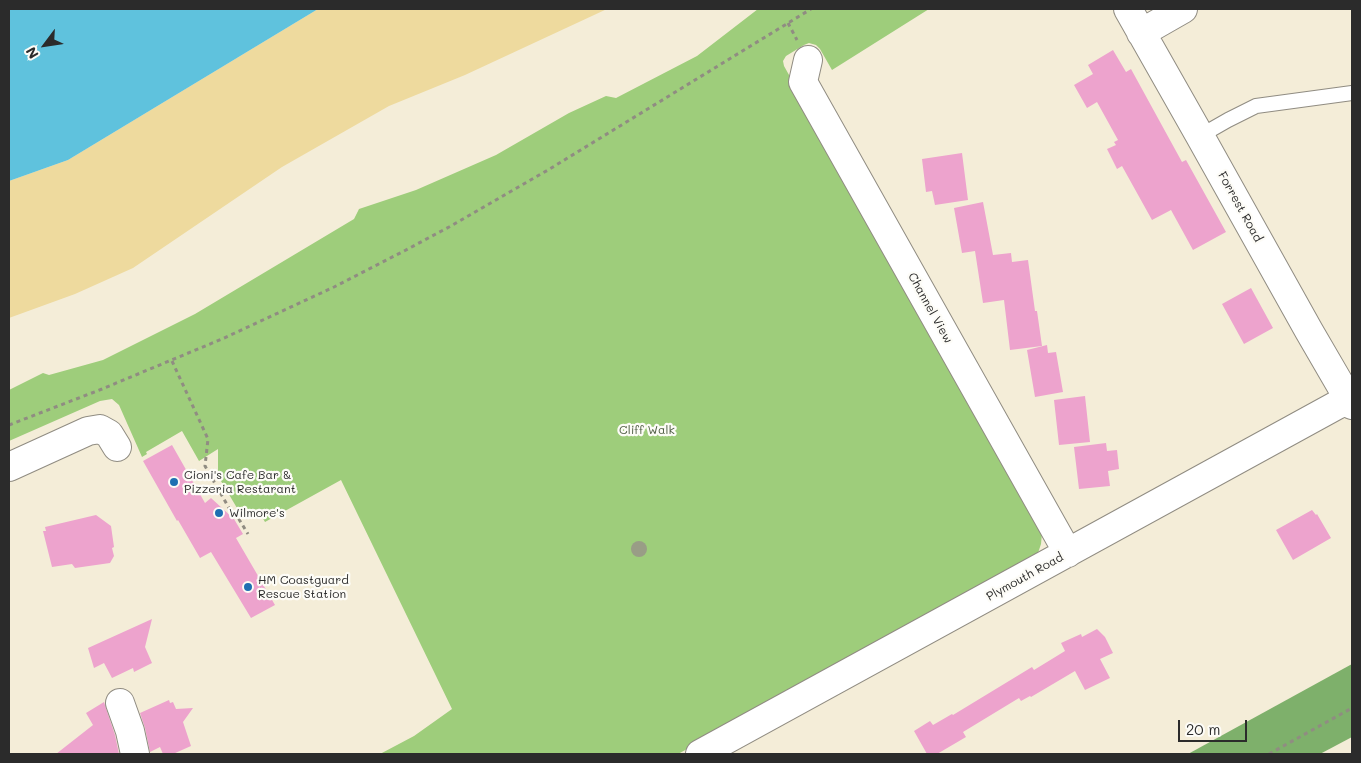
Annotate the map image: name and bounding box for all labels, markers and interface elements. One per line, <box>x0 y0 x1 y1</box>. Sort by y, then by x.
north arrow <box>20 20 70 70</box>
text: N <box>21 44 43 62</box>
street label: Forrest Road <box>1215 169 1265 245</box>
street label: Channel View <box>905 270 955 346</box>
park label: Cliff Walk <box>619 423 675 437</box>
place label: Cioni's Cafe Bar & Pizzeria Restarant <box>184 468 296 496</box>
marker: Cioni's Cafe Bar & Pizzeria Restarant <box>168 476 180 488</box>
place label: Wilmore's <box>229 506 285 520</box>
marker: Wilmore's <box>213 507 225 519</box>
street label: Plymouth Road <box>984 550 1066 604</box>
place label: HM Coastguard Rescue Station <box>258 573 349 601</box>
marker: HM Coastguard Rescue Station <box>242 581 254 593</box>
scale bar <box>1181 710 1250 742</box>
text: 20 m <box>1186 719 1220 739</box>

